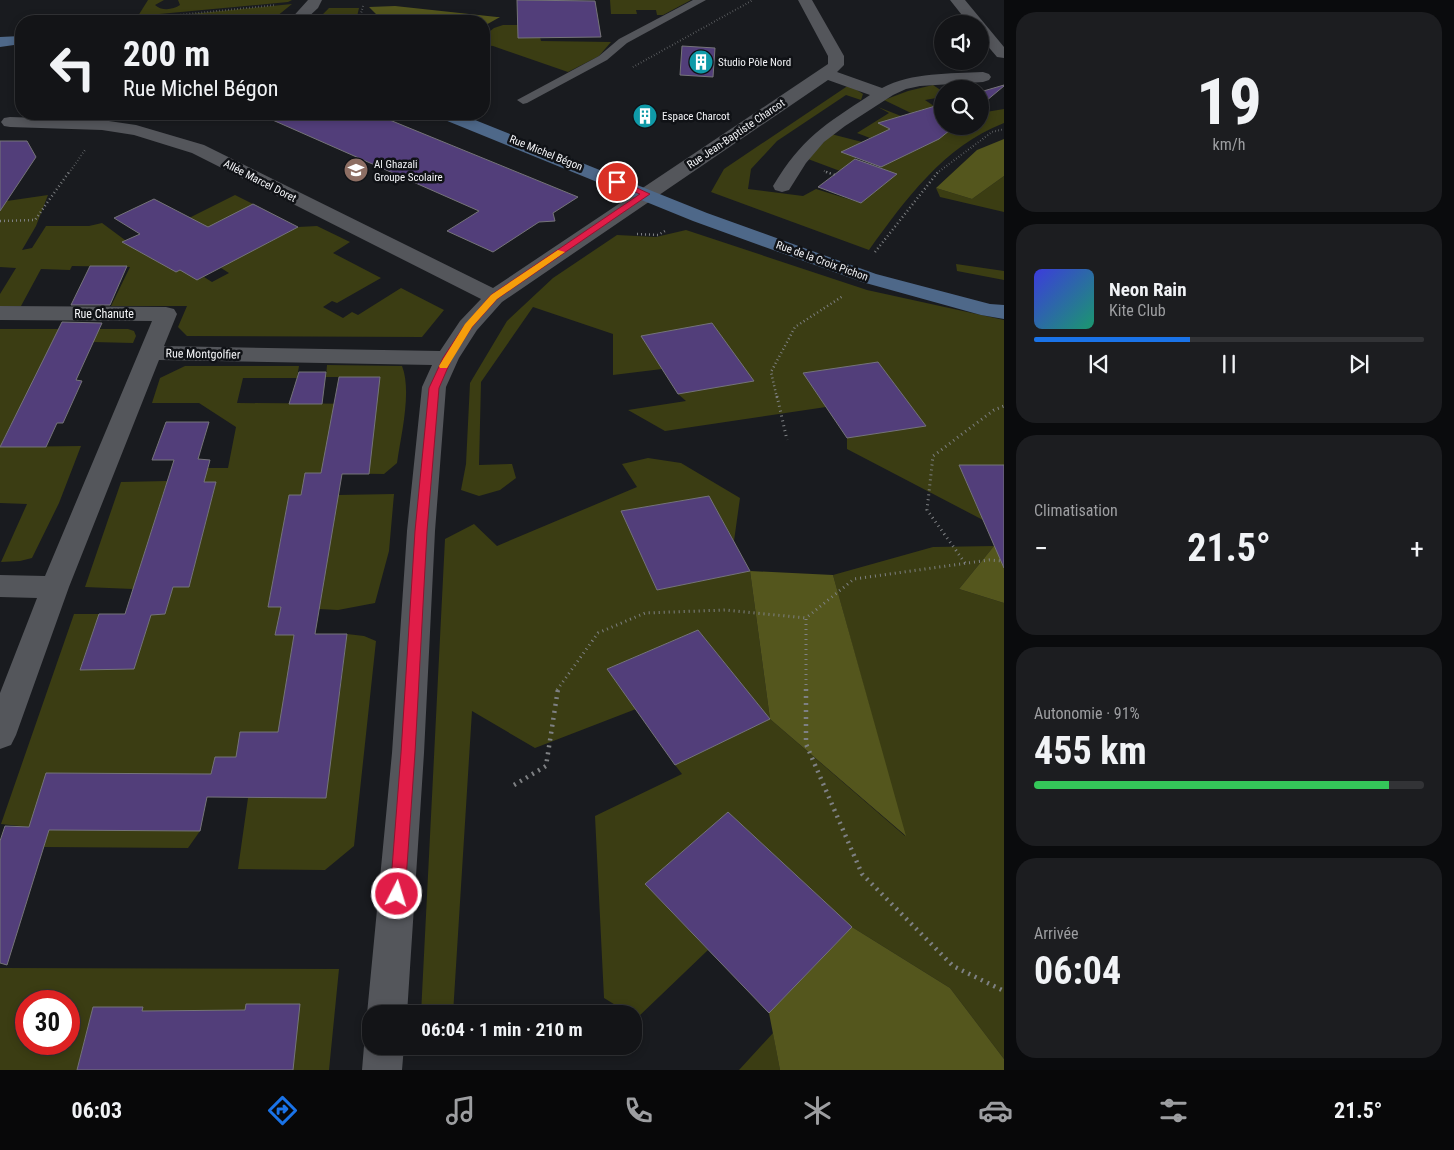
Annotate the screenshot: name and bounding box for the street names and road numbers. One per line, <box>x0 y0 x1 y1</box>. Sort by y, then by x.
street label: Rue Jean-Baptiste Charcot <box>685 96 787 172</box>
street label: Rue Michel Bégon <box>508 132 584 174</box>
street label: Allée Marcel Doret <box>221 157 299 205</box>
street label: Rue de la Croix Pichon <box>774 238 870 284</box>
street label: Rue Chanute <box>74 307 134 321</box>
street label: Rue Montgolfier <box>165 346 241 362</box>

